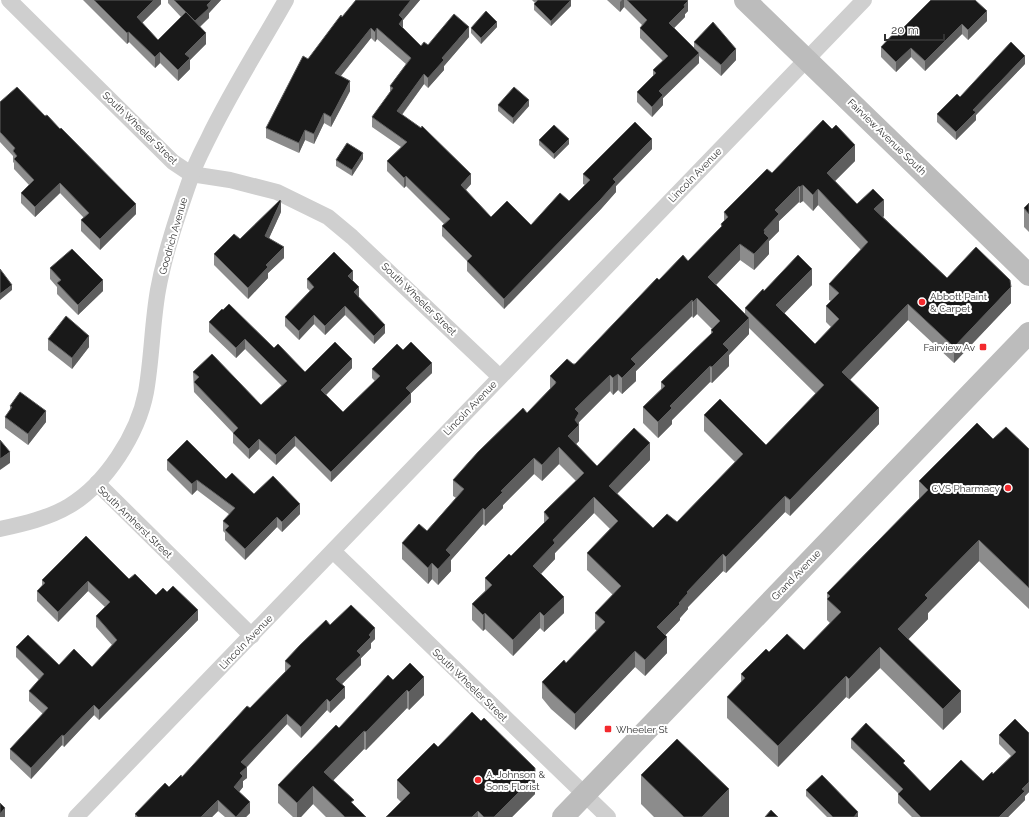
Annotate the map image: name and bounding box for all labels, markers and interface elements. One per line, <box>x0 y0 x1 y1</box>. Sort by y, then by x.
scale bar <box>885 16 944 42</box>
text: 20 m <box>891 23 919 37</box>
street label: South Wheeler Street <box>100 89 180 167</box>
street label: Fairview Avenue South <box>846 97 929 177</box>
street label: Lincoln Avenue <box>666 146 724 204</box>
street label: Goodrich Avenue <box>157 196 189 276</box>
street label: South Wheeler Street <box>379 260 459 338</box>
place label: Abbott Paint & Carpet <box>930 291 988 314</box>
marker: Abbott Paint & Carpet <box>917 297 927 307</box>
place label: Fairview Av <box>924 342 976 353</box>
marker: Fairview Av <box>978 342 988 352</box>
street label: Lincoln Avenue <box>441 379 499 437</box>
place label: CVS Pharmacy <box>932 483 1001 494</box>
marker: CVS Pharmacy <box>1003 483 1013 493</box>
street label: South Amherst Street <box>96 484 175 561</box>
street label: Grand Avenue <box>769 548 823 602</box>
street label: Lincoln Avenue <box>217 613 275 671</box>
street label: South Wheeler Street <box>430 646 510 724</box>
marker: Wheeler St <box>603 724 613 734</box>
place label: Wheeler St <box>616 724 668 735</box>
place label: A. Johnson & Sons Florist <box>486 769 545 792</box>
marker: A. Johnson & Sons Florist <box>473 775 483 785</box>

